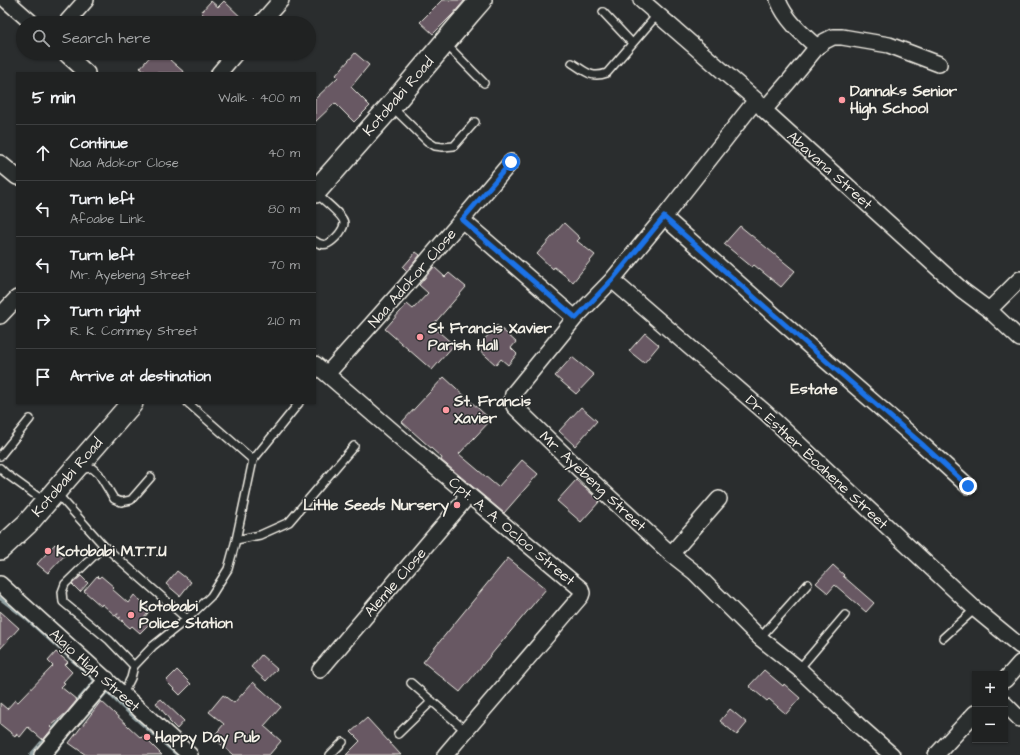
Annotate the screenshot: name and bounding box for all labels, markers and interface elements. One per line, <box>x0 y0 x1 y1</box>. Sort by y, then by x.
search box <box>16 16 316 60</box>
icon: search <box>30 27 52 49</box>
text: Search here <box>62 28 151 49</box>
street label: Kotobabi Road <box>358 52 439 141</box>
place label: Dannaks Senior High School <box>850 81 958 121</box>
text: 5 min <box>32 86 75 110</box>
text: Walk · 400 m <box>218 89 300 107</box>
marker: Dannaks Senior High School <box>837 95 847 105</box>
street label: Abavana Street <box>782 126 877 214</box>
text: Continue <box>70 133 128 154</box>
icon: ahead <box>32 142 54 164</box>
text: 40 m <box>268 144 300 162</box>
route start <box>502 153 520 171</box>
text: Naa Adokor Close <box>70 154 179 172</box>
text: Turn left <box>70 189 134 210</box>
icon: left <box>32 198 54 220</box>
text: 80 m <box>268 200 300 218</box>
text: Afoabe Link <box>70 210 145 228</box>
street label: Naa Adokor Close <box>363 224 461 333</box>
text: Turn left <box>70 245 134 266</box>
icon: left <box>32 254 54 276</box>
text: 70 m <box>268 256 300 274</box>
text: Mr. Ayebeng Street <box>70 266 190 284</box>
text: Turn right <box>70 301 141 322</box>
icon: right <box>32 310 54 332</box>
text: 210 m <box>267 312 300 330</box>
place label: St Francis Xavier Parish Hall <box>427 318 553 356</box>
text: R. K. Commey Street <box>70 322 197 340</box>
marker: St Francis Xavier Parish Hall <box>415 332 425 342</box>
icon: arrive <box>32 366 54 388</box>
text: Arrive at destination <box>70 366 211 387</box>
district label: Estate <box>790 378 838 400</box>
street label: Dr. Esther Boahene Street <box>741 390 893 534</box>
place label: St. Francis Xavier <box>453 391 531 429</box>
marker: St. Francis Xavier <box>441 405 451 415</box>
street label: Mr. Ayebeng Street <box>534 426 651 537</box>
street label: Kotobabi Road <box>27 433 108 522</box>
street label: Cpt. A. A. Ocloo Street <box>444 472 580 591</box>
route end <box>959 477 977 495</box>
place label: Little Seeds Nursery <box>303 495 450 517</box>
marker: Little Seeds Nursery <box>452 500 462 510</box>
place label: Kotobabi M.T.T.U <box>56 541 167 562</box>
street label: Alemle Close <box>359 543 431 621</box>
marker: Kotobabi M.T.T.U <box>43 546 53 556</box>
place label: Kotobabi Police Station <box>139 596 233 634</box>
marker: Kotobabi Police Station <box>126 610 136 620</box>
street label: Alajo High Street <box>44 624 145 718</box>
map controls <box>972 671 1008 743</box>
button: + <box>972 671 1008 707</box>
button: − <box>972 707 1008 743</box>
place label: Happy Day Pub <box>155 727 260 749</box>
marker: Happy Day Pub <box>142 732 152 742</box>

